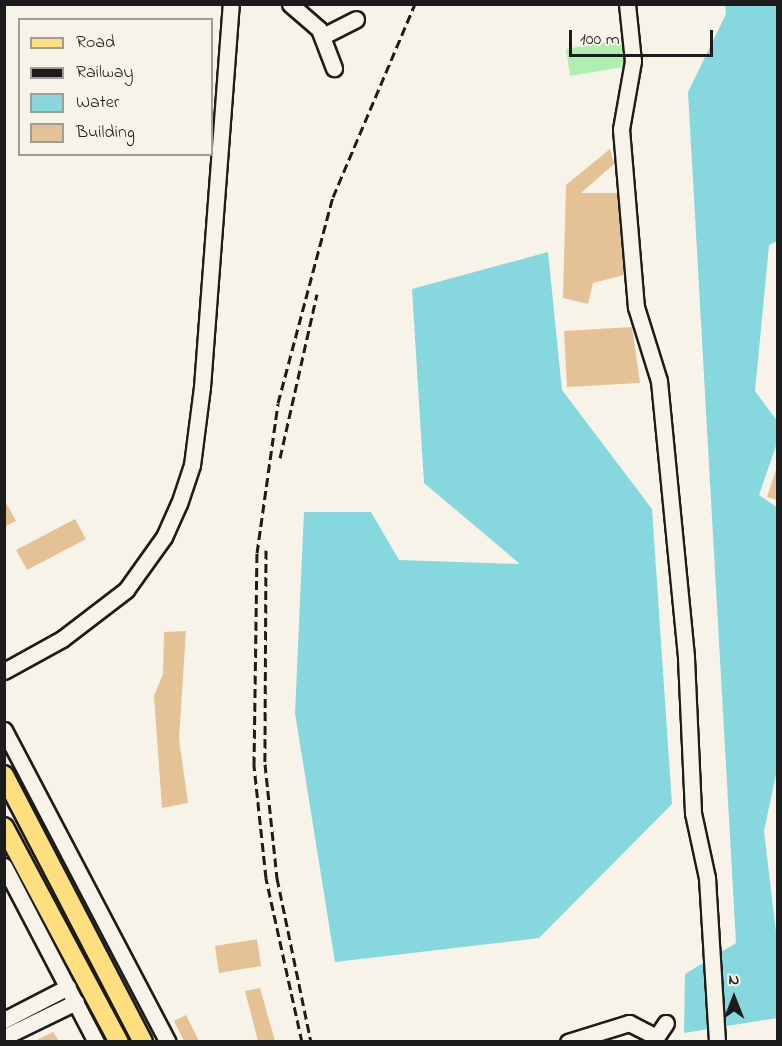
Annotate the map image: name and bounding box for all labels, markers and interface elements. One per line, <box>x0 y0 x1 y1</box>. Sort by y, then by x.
legend <box>18 18 213 156</box>
scale bar <box>572 18 716 56</box>
text: 100 m <box>580 27 620 53</box>
text: Road <box>76 30 115 56</box>
text: Railway <box>76 60 133 86</box>
text: Water <box>76 90 119 116</box>
text: Building <box>76 120 135 146</box>
north arrow <box>704 968 764 1028</box>
text: N <box>729 968 739 992</box>

